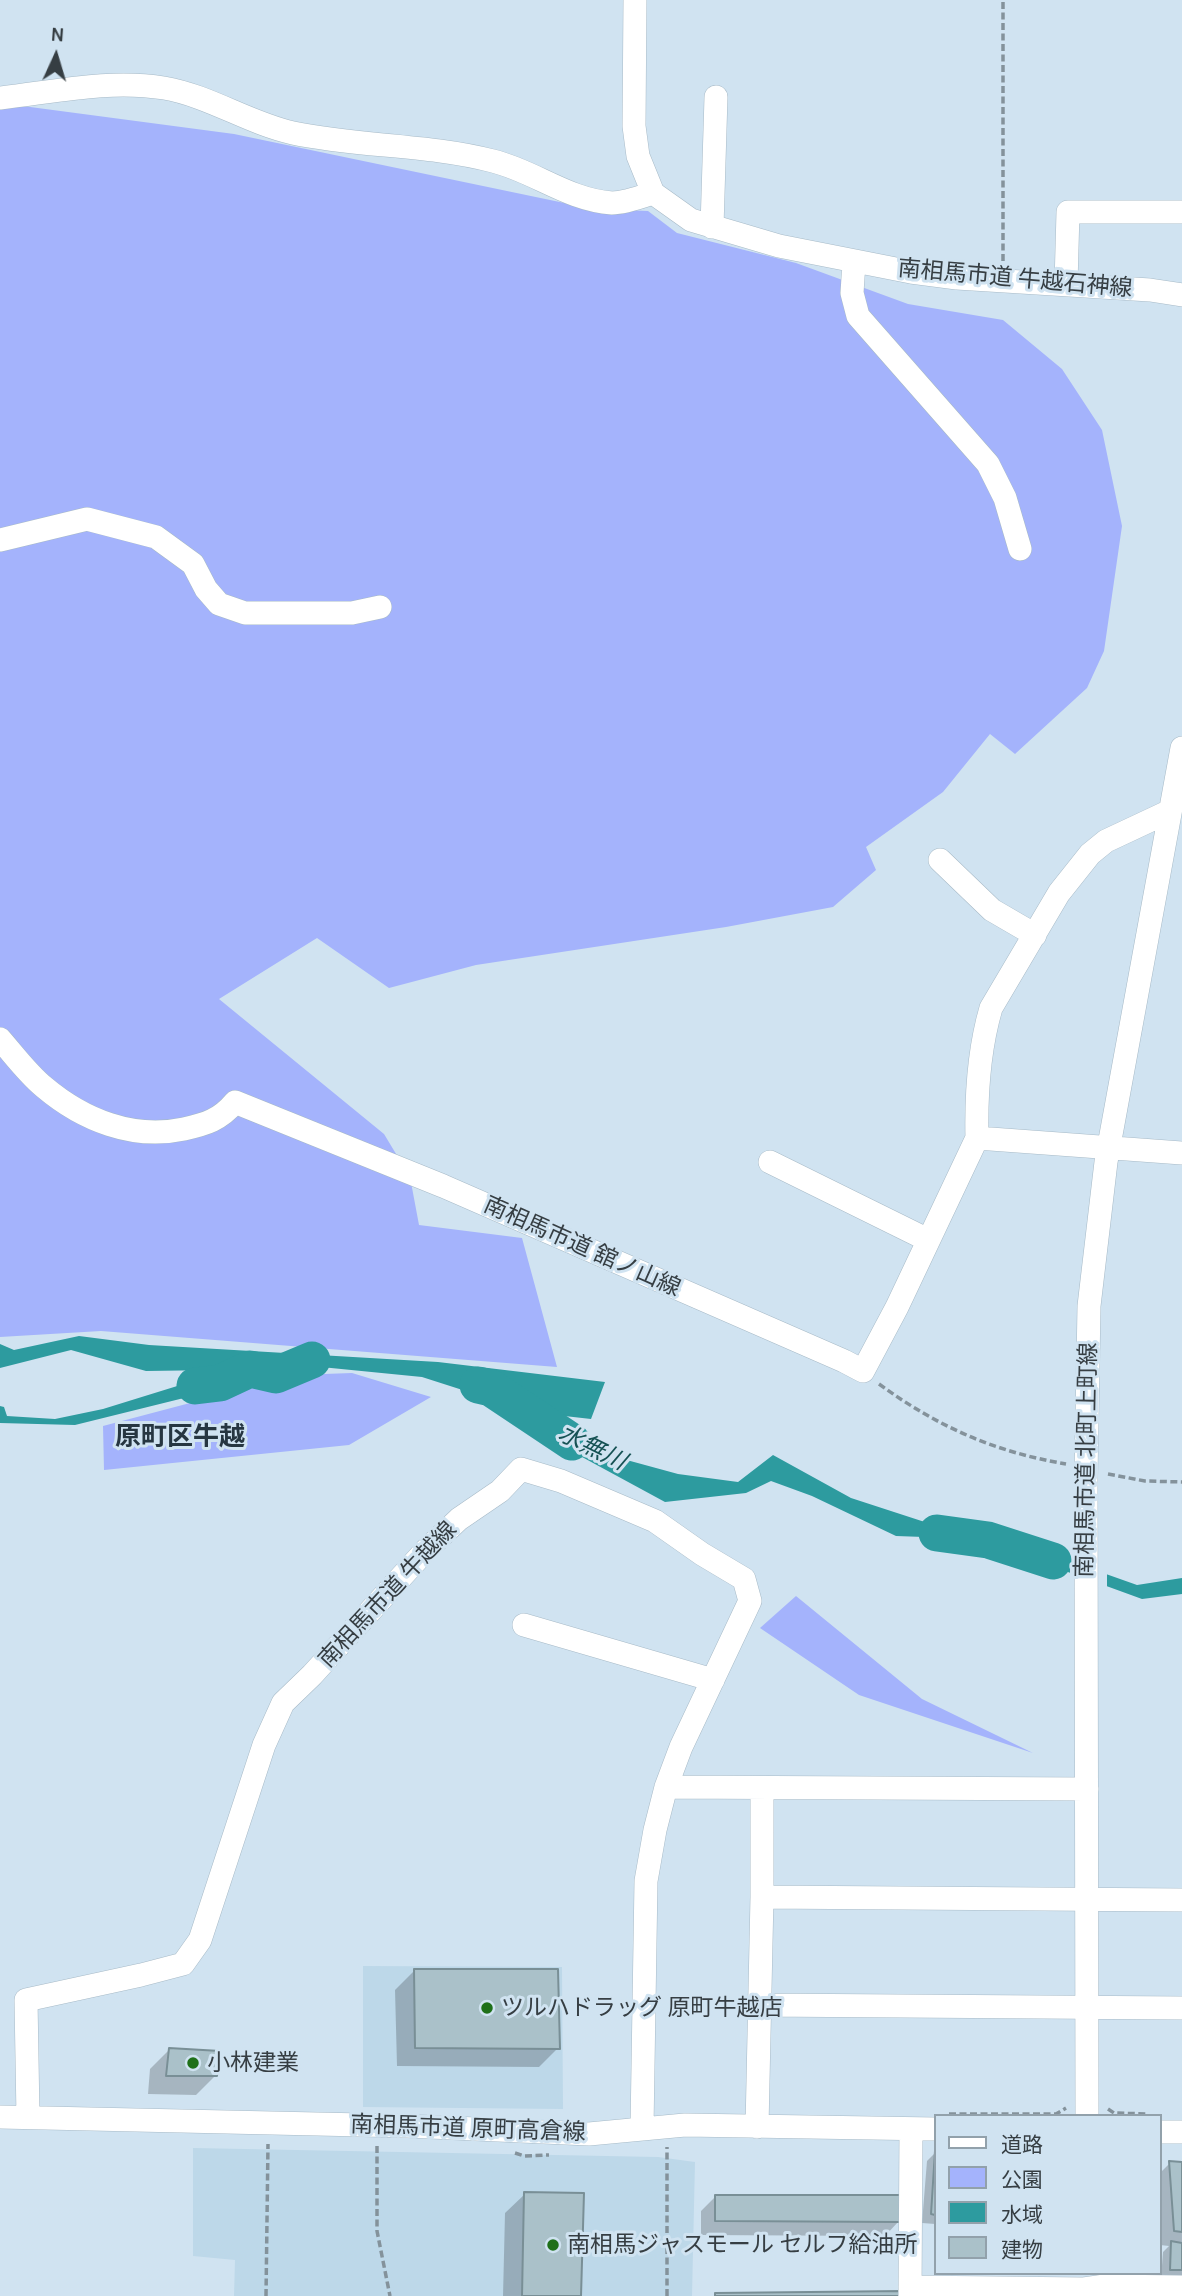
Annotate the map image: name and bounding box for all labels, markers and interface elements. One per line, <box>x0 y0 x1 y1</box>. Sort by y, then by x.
north arrow <box>21 21 91 91</box>
text: N <box>50 24 65 46</box>
street label: 南相馬市道 牛越石神線 <box>897 255 1133 303</box>
street label: 南相馬市道 舘ノ山線 <box>479 1191 685 1303</box>
street label: 南相馬市道 北町上町線 <box>1071 1342 1103 1578</box>
water label: 水無川 <box>553 1419 631 1477</box>
district label: 原町区牛越 <box>115 1422 245 1454</box>
street label: 南相馬市道 牛越線 <box>313 1516 463 1674</box>
place label: ツルハドラッグ 原町牛越店 <box>501 1994 782 2022</box>
marker: ツルハドラッグ 原町牛越店 <box>479 2000 495 2016</box>
place label: 小林建業 <box>207 2049 299 2077</box>
marker: 小林建業 <box>185 2055 201 2071</box>
street label: 南相馬市道 原町高倉線 <box>350 2111 586 2147</box>
legend <box>934 2114 1161 2275</box>
text: 道路 <box>1001 2133 1043 2157</box>
text: 公園 <box>1001 2168 1043 2192</box>
text: 水域 <box>1001 2203 1043 2227</box>
place label: 南相馬ジャスモール セルフ給油所 <box>567 2231 917 2259</box>
marker: 南相馬ジャスモール セルフ給油所 <box>545 2237 561 2253</box>
text: 建物 <box>1001 2238 1043 2262</box>

